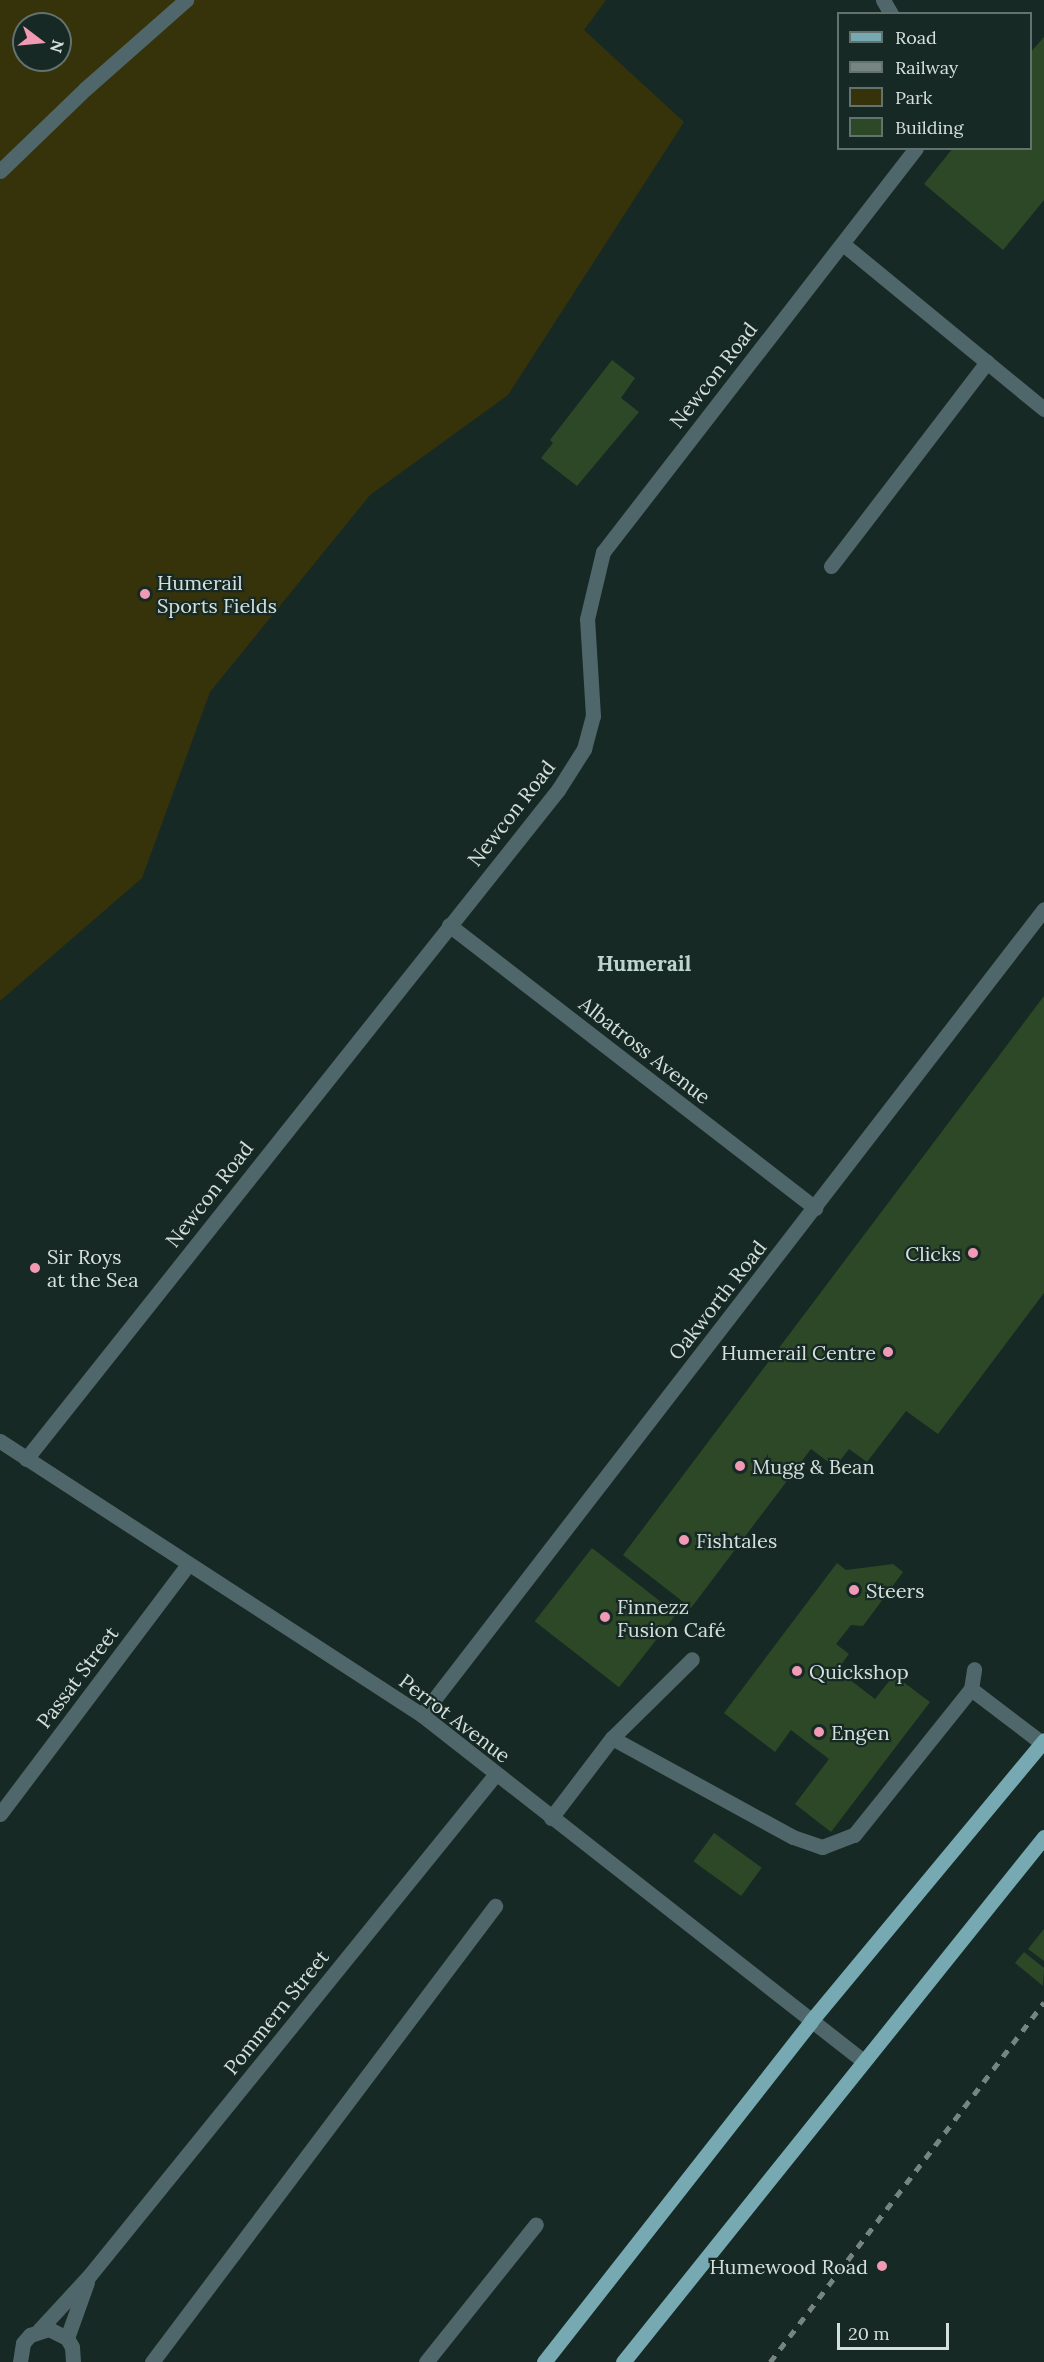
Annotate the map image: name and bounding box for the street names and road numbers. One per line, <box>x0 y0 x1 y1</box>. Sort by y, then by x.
street label: Newcon Road <box>664 317 762 433</box>
street label: Newcon Road <box>462 755 560 871</box>
street label: Albatross Avenue <box>575 991 715 1109</box>
street label: Newcon Road <box>160 1136 258 1252</box>
street label: Oakworth Road <box>663 1236 771 1364</box>
street label: Passat Street <box>31 1622 123 1732</box>
street label: Perrot Avenue <box>395 1669 515 1767</box>
street label: Pommern Street <box>219 1945 333 2079</box>

